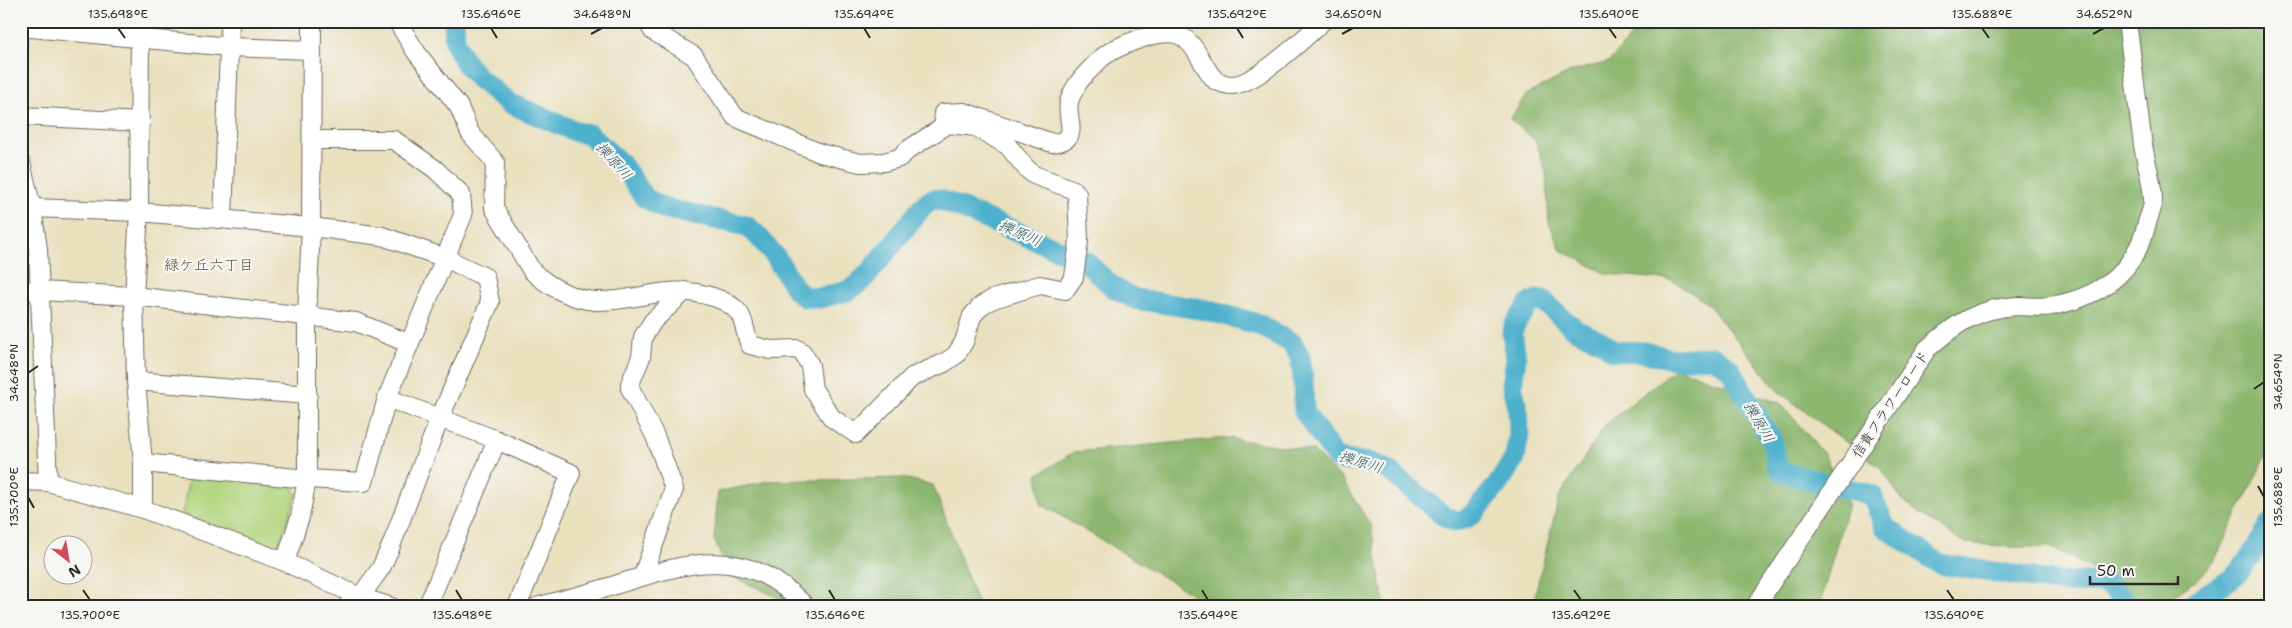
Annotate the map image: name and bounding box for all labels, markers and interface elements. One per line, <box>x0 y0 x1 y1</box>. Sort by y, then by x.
text: 135.698°E <box>88 6 148 22</box>
text: 135.696°E <box>461 6 521 22</box>
text: 34.648°N <box>573 6 631 22</box>
text: 135.694°E <box>834 6 894 22</box>
text: 135.692°E <box>1207 6 1267 22</box>
text: 34.650°N <box>1324 6 1382 22</box>
text: 135.690°E <box>1579 6 1639 22</box>
text: 135.688°E <box>1952 6 2012 22</box>
text: 34.652°N <box>2076 6 2132 22</box>
water label: 擽原川 <box>592 138 636 184</box>
water label: 擽原川 <box>995 215 1045 251</box>
district label: 緑ケ丘六丁目 <box>164 255 254 275</box>
text: 34.648°N <box>6 344 22 402</box>
street label: 信貴フラワーロード <box>1847 347 1933 461</box>
text: 34.654°N <box>2270 353 2286 411</box>
water label: 擽原川 <box>1739 398 1779 446</box>
water label: 擽原川 <box>1337 446 1385 478</box>
text: 135.700°E <box>6 467 22 527</box>
text: 135.688°E <box>2270 467 2286 527</box>
north arrow <box>42 536 92 586</box>
scale bar <box>2090 553 2177 585</box>
text: N <box>65 561 84 582</box>
text: 50 m <box>2097 561 2135 581</box>
text: 135.700°E <box>60 607 120 623</box>
text: 135.698°E <box>432 607 492 623</box>
text: 135.696°E <box>805 607 865 623</box>
text: 135.694°E <box>1178 607 1238 623</box>
text: 135.692°E <box>1551 607 1611 623</box>
text: 135.690°E <box>1924 607 1984 623</box>

